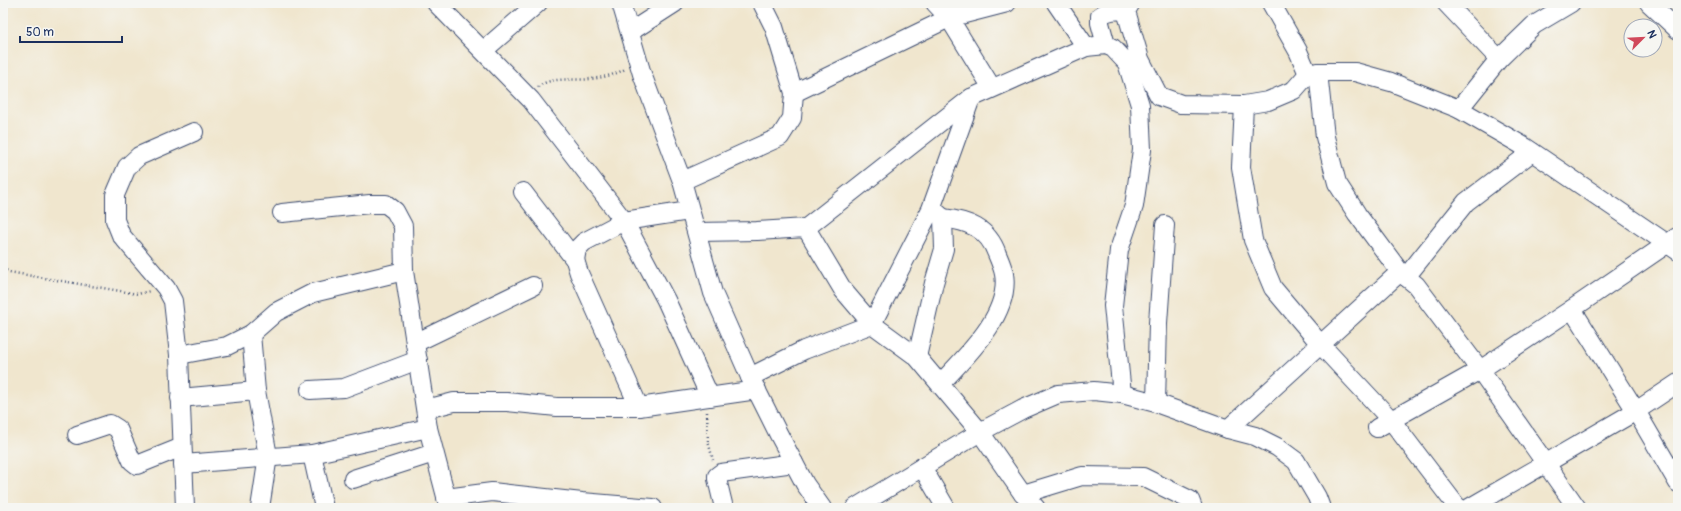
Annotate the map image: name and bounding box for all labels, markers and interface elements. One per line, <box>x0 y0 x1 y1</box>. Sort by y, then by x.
scale bar <box>20 18 122 44</box>
north arrow <box>1623 18 1663 58</box>
text: 50 m <box>26 25 54 40</box>
text: N <box>1644 28 1659 41</box>

